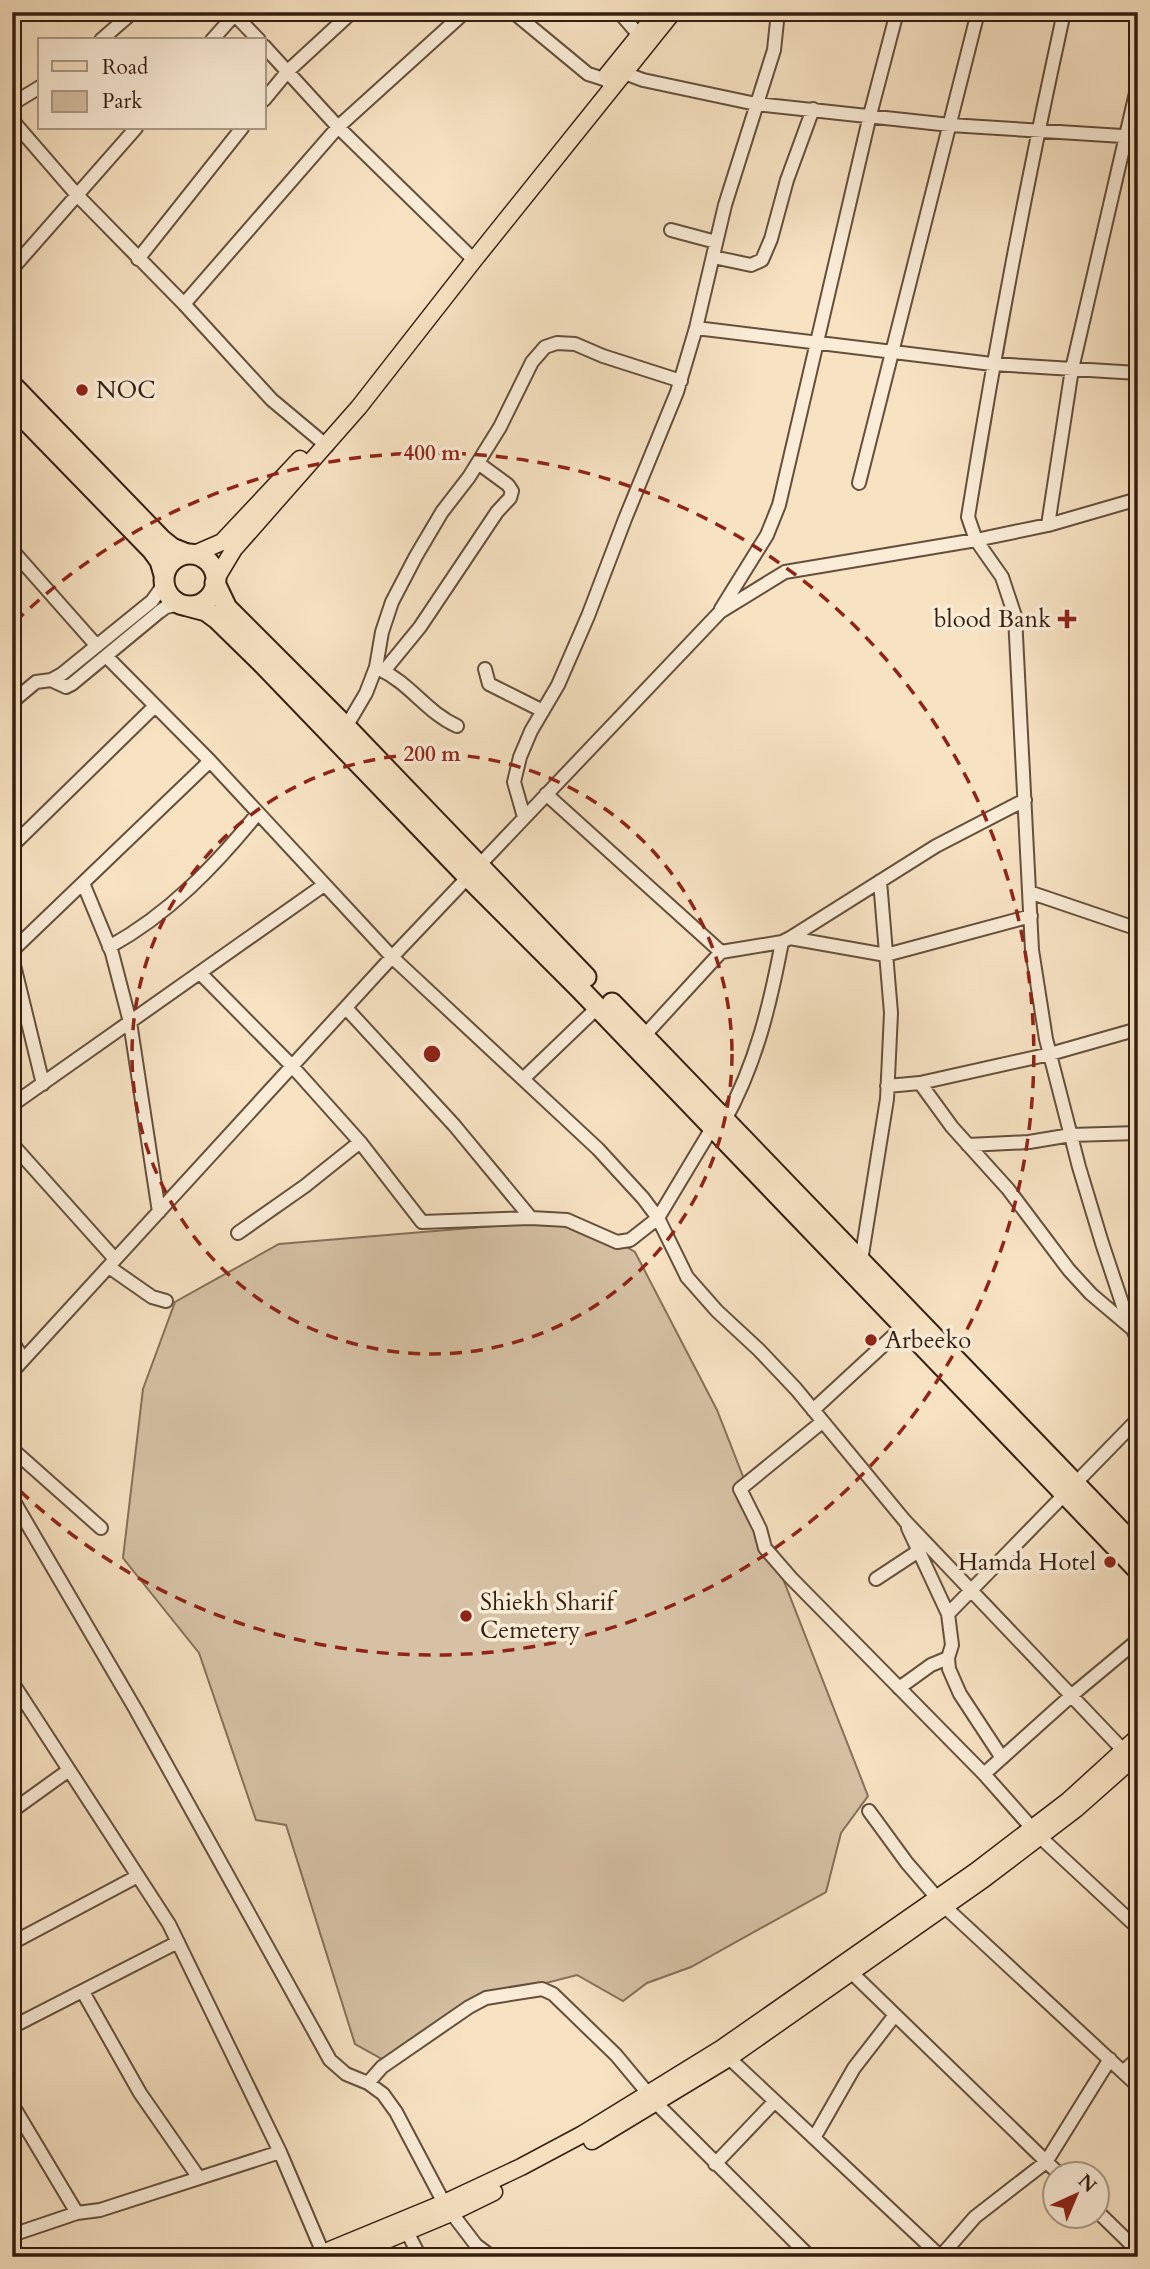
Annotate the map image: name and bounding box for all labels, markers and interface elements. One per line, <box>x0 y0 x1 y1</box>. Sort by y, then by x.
legend <box>38 38 266 130</box>
text: Road <box>102 53 148 82</box>
text: Park <box>102 87 143 116</box>
place label: NOC <box>96 374 156 407</box>
marker: NOC <box>74 382 90 398</box>
text: 400 m <box>403 439 461 468</box>
place label: blood Bank <box>934 603 1051 636</box>
marker: blood Bank <box>1057 609 1077 629</box>
text: 200 m <box>403 740 461 769</box>
centre of rings <box>420 1042 444 1066</box>
place label: Arbeeko <box>885 1324 971 1357</box>
marker: Arbeeko <box>863 1332 879 1348</box>
place label: Hamda Hotel <box>958 1546 1096 1579</box>
marker: Hamda Hotel <box>1102 1554 1118 1570</box>
place label: Shiekh Sharif Cemetery <box>480 1586 617 1647</box>
marker: Shiekh Sharif Cemetery <box>458 1608 474 1624</box>
north arrow <box>1042 2160 1112 2230</box>
text: N <box>1072 2168 1102 2199</box>

